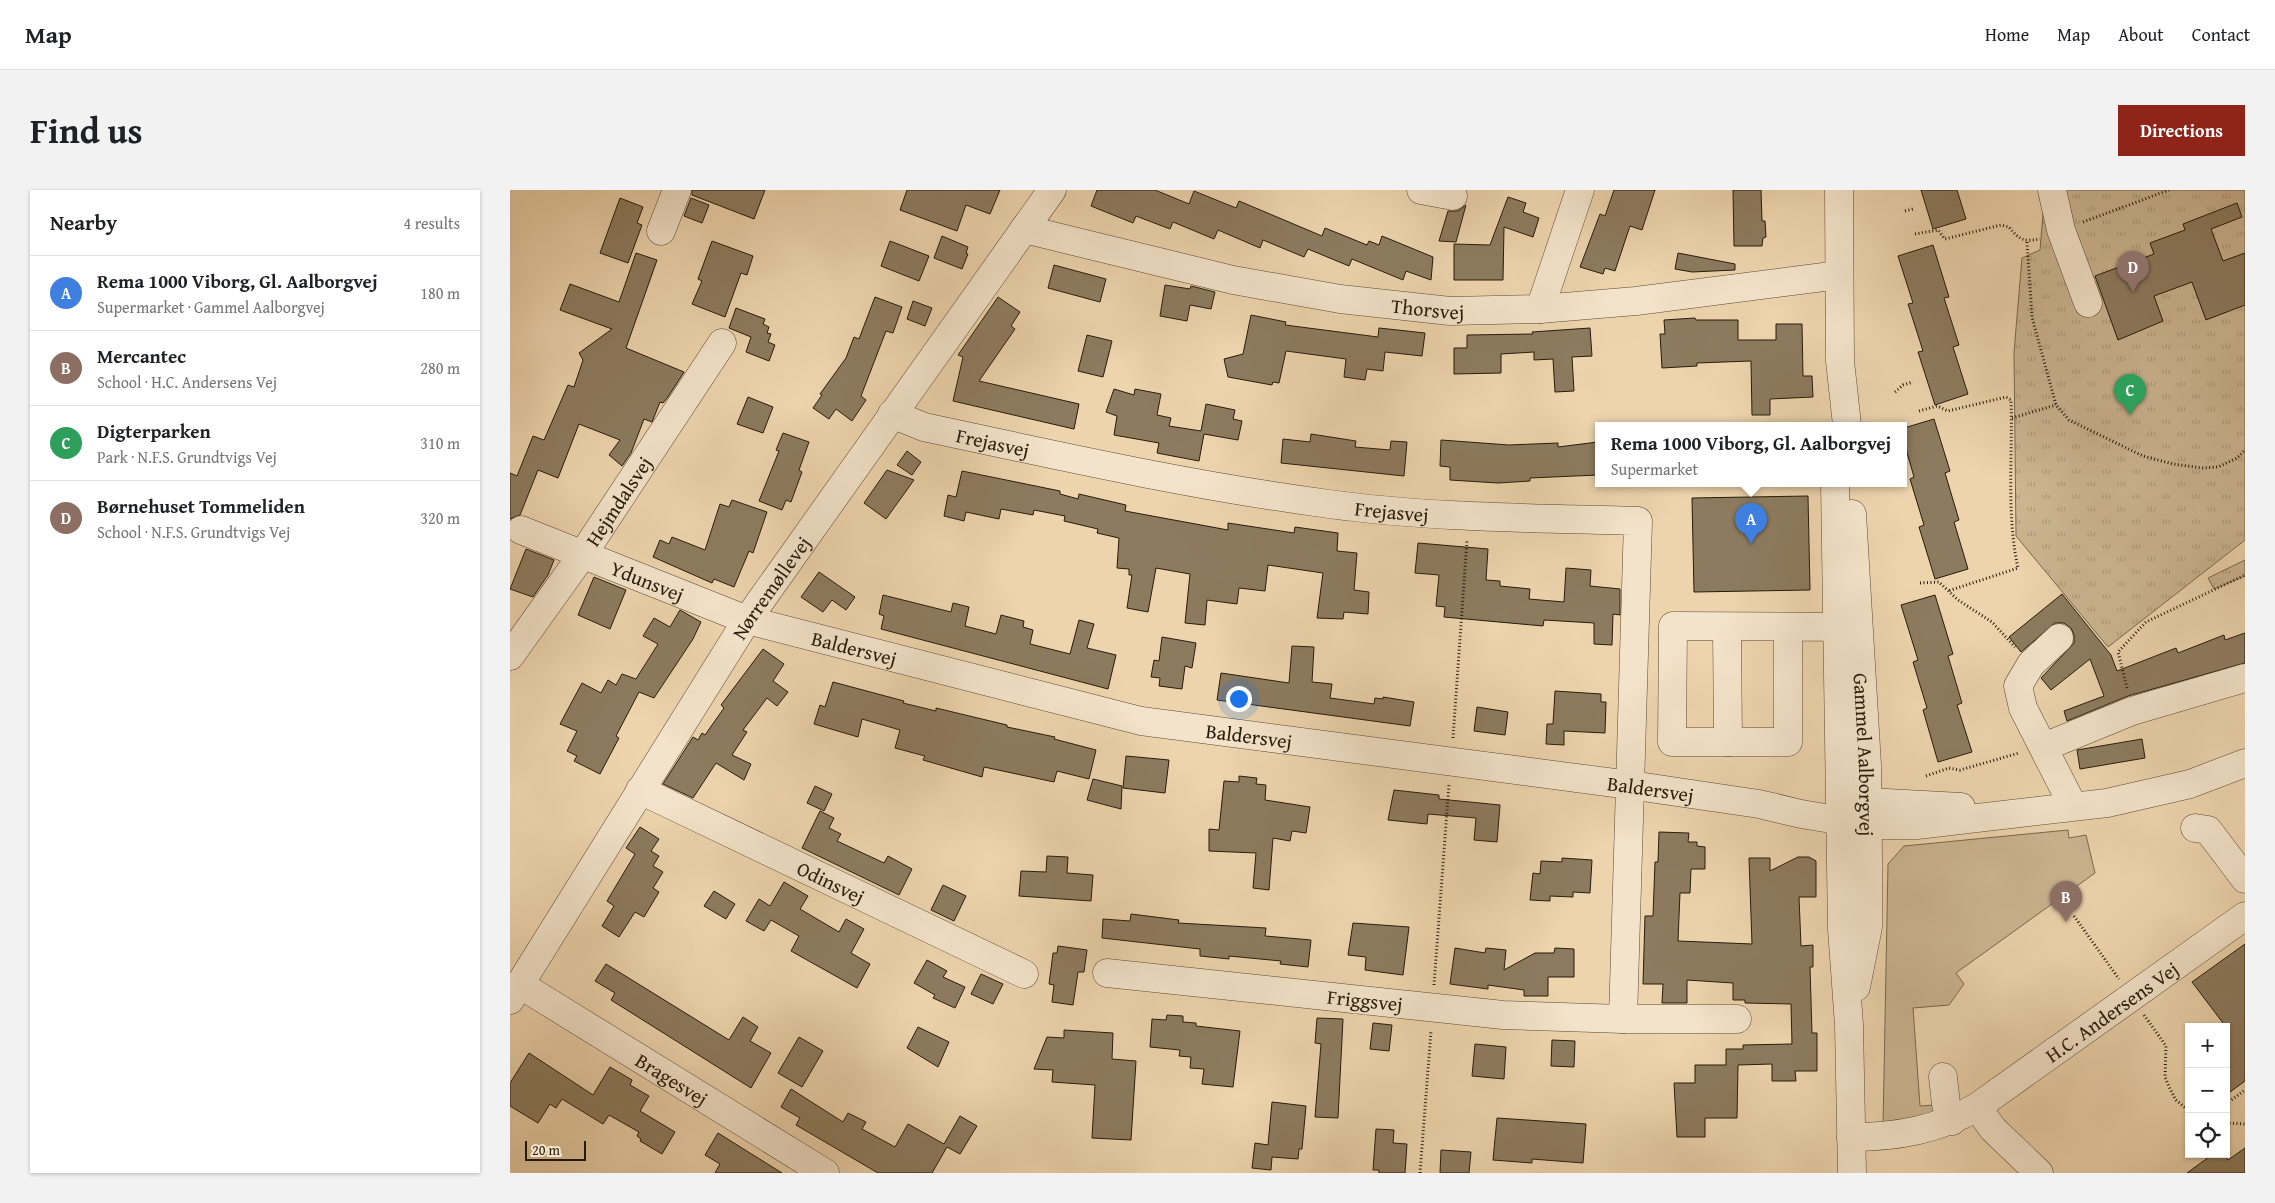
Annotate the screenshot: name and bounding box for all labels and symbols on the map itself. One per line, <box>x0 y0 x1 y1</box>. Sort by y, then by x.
pin: D <box>2117 251 2149 292</box>
street label: Thorsvej <box>1390 290 1464 326</box>
pin: C <box>2114 374 2146 415</box>
street label: Frejasvej <box>954 420 1032 464</box>
street label: Hejmdalsvej <box>578 450 658 552</box>
street label: Frejasvej <box>1353 493 1430 528</box>
pin: A <box>1735 503 1767 544</box>
street label: Nørremøllevej <box>724 530 817 645</box>
street label: Ydunsvej <box>606 553 688 608</box>
street label: Baldersvej <box>809 623 900 672</box>
street label: Gammel Aalborgvej <box>1847 672 1882 837</box>
your location <box>1226 686 1252 712</box>
street label: Baldersvej <box>1204 715 1294 755</box>
street label: Baldersvej <box>1606 768 1696 809</box>
street label: Odinsvej <box>792 853 870 910</box>
pin: B <box>2050 881 2082 922</box>
street label: H.C. Andersens Vej <box>2039 954 2184 1069</box>
street label: Friggsvej <box>1326 982 1404 1018</box>
street label: Bragesvej <box>630 1045 714 1112</box>
scale bar <box>525 1138 586 1161</box>

